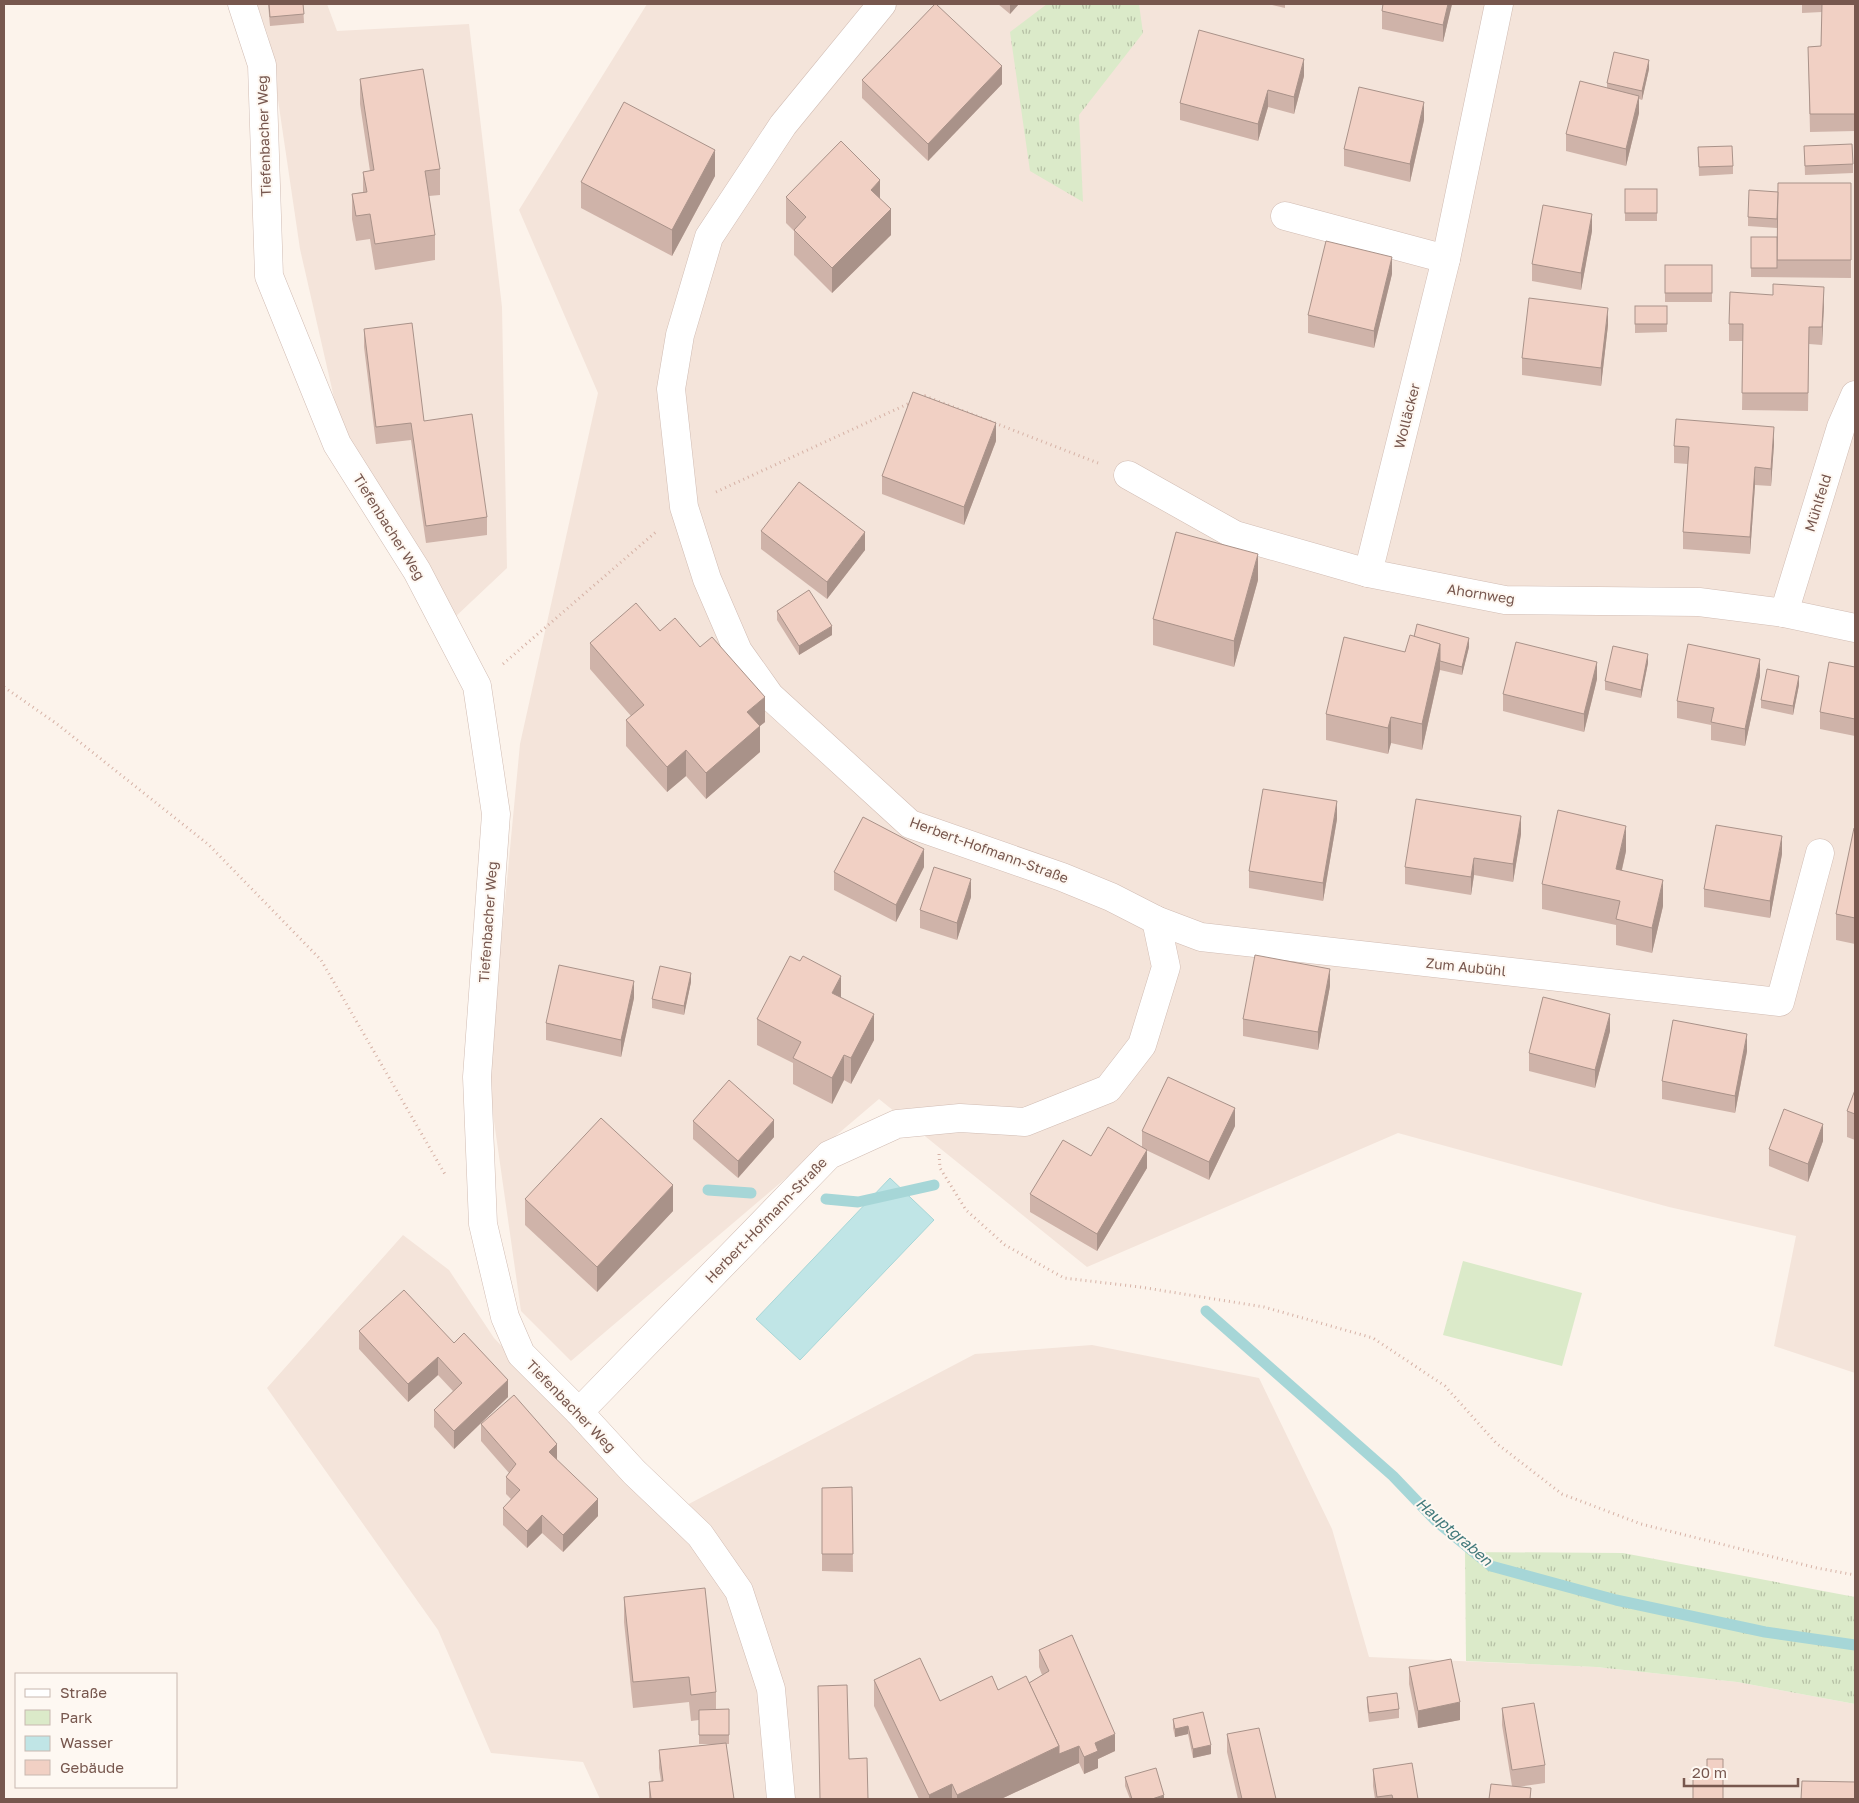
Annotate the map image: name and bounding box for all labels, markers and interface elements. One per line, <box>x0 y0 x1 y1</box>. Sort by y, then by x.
street label: Tiefenbacher Weg <box>253 75 274 197</box>
street label: Wolläcker <box>1390 381 1423 450</box>
street label: Tiefenbacher Weg <box>350 471 429 583</box>
street label: Mühlfeld <box>1801 472 1834 534</box>
street label: Ahornweg <box>1446 580 1516 607</box>
street label: Herbert-Hofmann-Straße <box>907 813 1071 886</box>
street label: Tiefenbacher Weg <box>475 861 500 983</box>
street label: Zum Aubühl <box>1425 954 1507 979</box>
street label: Herbert-Hofmann-Straße <box>701 1153 830 1286</box>
street label: Tiefenbacher Weg <box>523 1356 620 1455</box>
water label: Hauptgraben <box>1412 1493 1497 1570</box>
legend <box>15 1673 178 1788</box>
text: Straße <box>60 1683 107 1701</box>
text: Park <box>60 1708 93 1726</box>
text: Wasser <box>60 1733 113 1751</box>
scale bar <box>1684 1756 1798 1788</box>
text: Gebäude <box>60 1758 124 1776</box>
text: 20 m <box>1692 1763 1727 1781</box>

